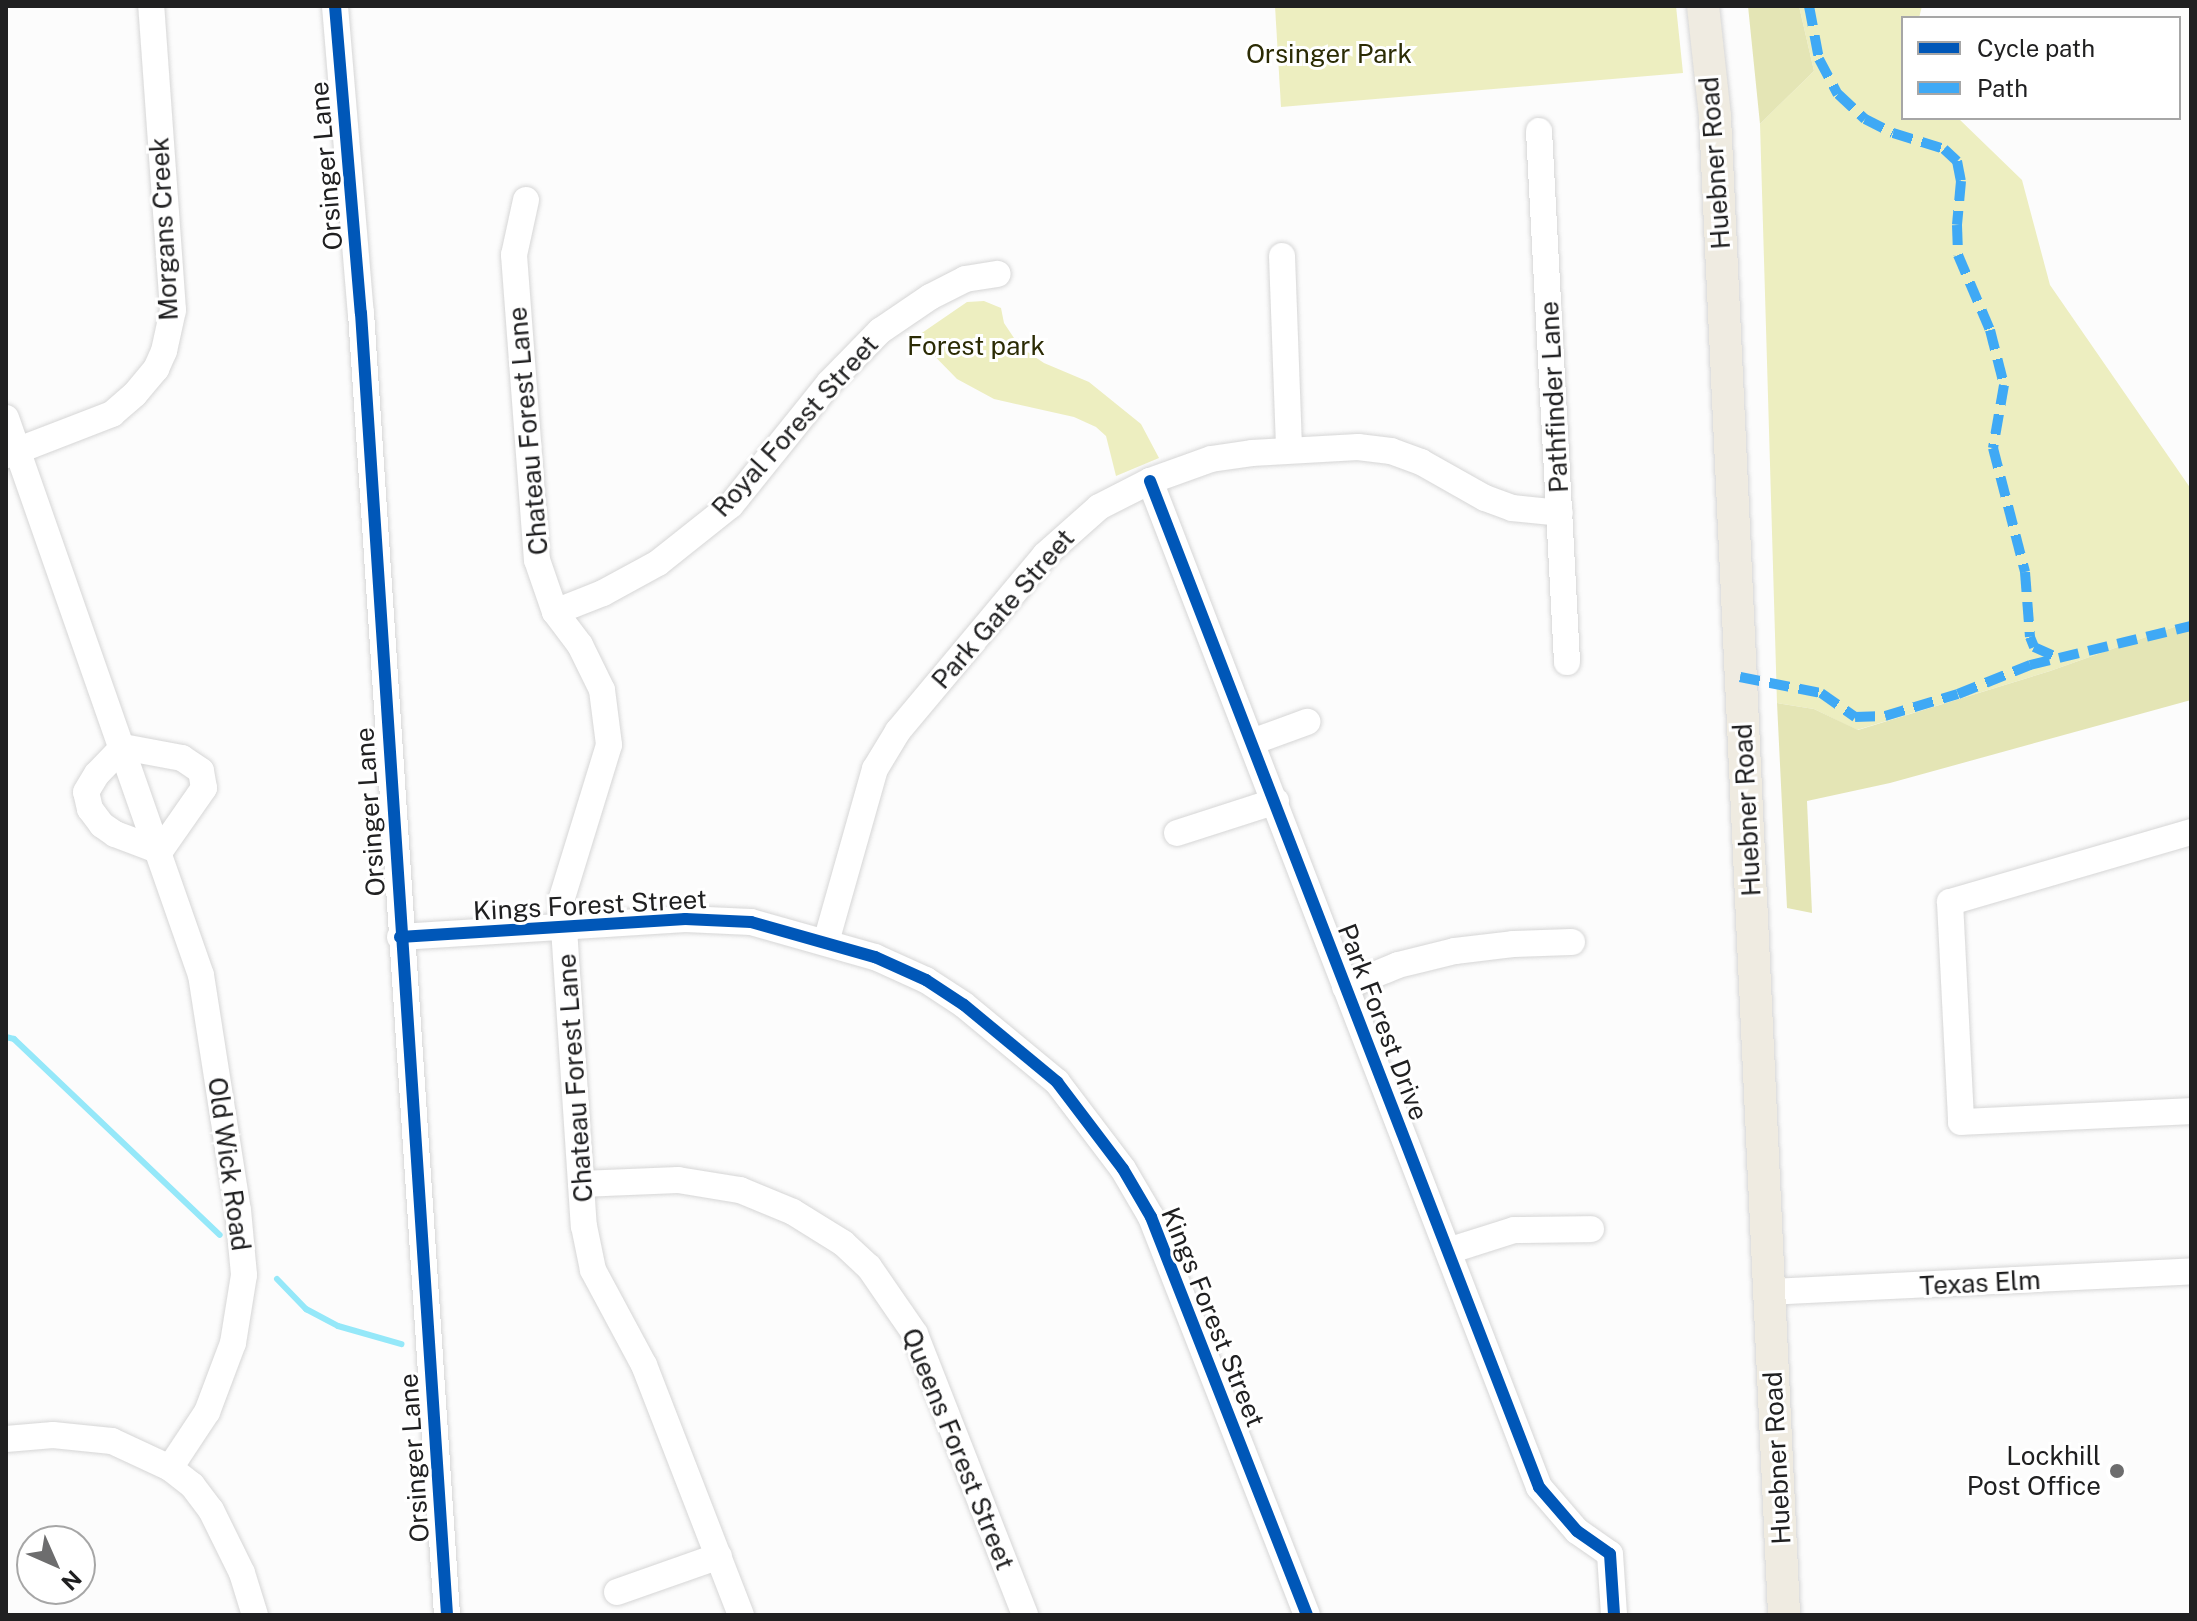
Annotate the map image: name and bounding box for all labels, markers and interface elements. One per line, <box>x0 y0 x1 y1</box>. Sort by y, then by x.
legend <box>1901 16 2181 120</box>
text: Cycle path <box>1977 34 2095 62</box>
park label: Orsinger Park <box>1246 38 1412 70</box>
text: Path <box>1977 74 2028 102</box>
street label: Huebner Road <box>1693 76 1737 250</box>
street label: Orsinger Lane <box>303 80 349 252</box>
street label: Morgans Creek <box>144 136 184 322</box>
street label: Pathfinder Lane <box>1533 300 1575 494</box>
street label: Chateau Forest Lane <box>502 306 554 556</box>
street label: Royal Forest Street <box>705 329 885 523</box>
park label: Forest park <box>907 330 1045 362</box>
street label: Park Gate Street <box>925 523 1081 695</box>
street label: Huebner Road <box>1727 723 1767 897</box>
street label: Orsinger Lane <box>349 726 391 898</box>
street label: Kings Forest Street <box>472 883 708 927</box>
street label: Park Forest Drive <box>1331 919 1435 1125</box>
street label: Chateau Forest Lane <box>551 953 599 1203</box>
street label: Old Wick Road <box>201 1075 257 1253</box>
street label: Kings Forest Street <box>1155 1203 1271 1431</box>
street label: Texas Elm <box>1919 1264 2041 1302</box>
street label: Queens Forest Street <box>895 1324 1021 1574</box>
street label: Huebner Road <box>1757 1371 1797 1545</box>
street label: Orsinger Lane <box>393 1372 435 1544</box>
place label: Lockhill Post Office <box>1967 1440 2101 1502</box>
marker: Lockhill Post Office <box>2108 1462 2126 1480</box>
north arrow <box>16 1525 96 1605</box>
text: N <box>56 1565 87 1596</box>

